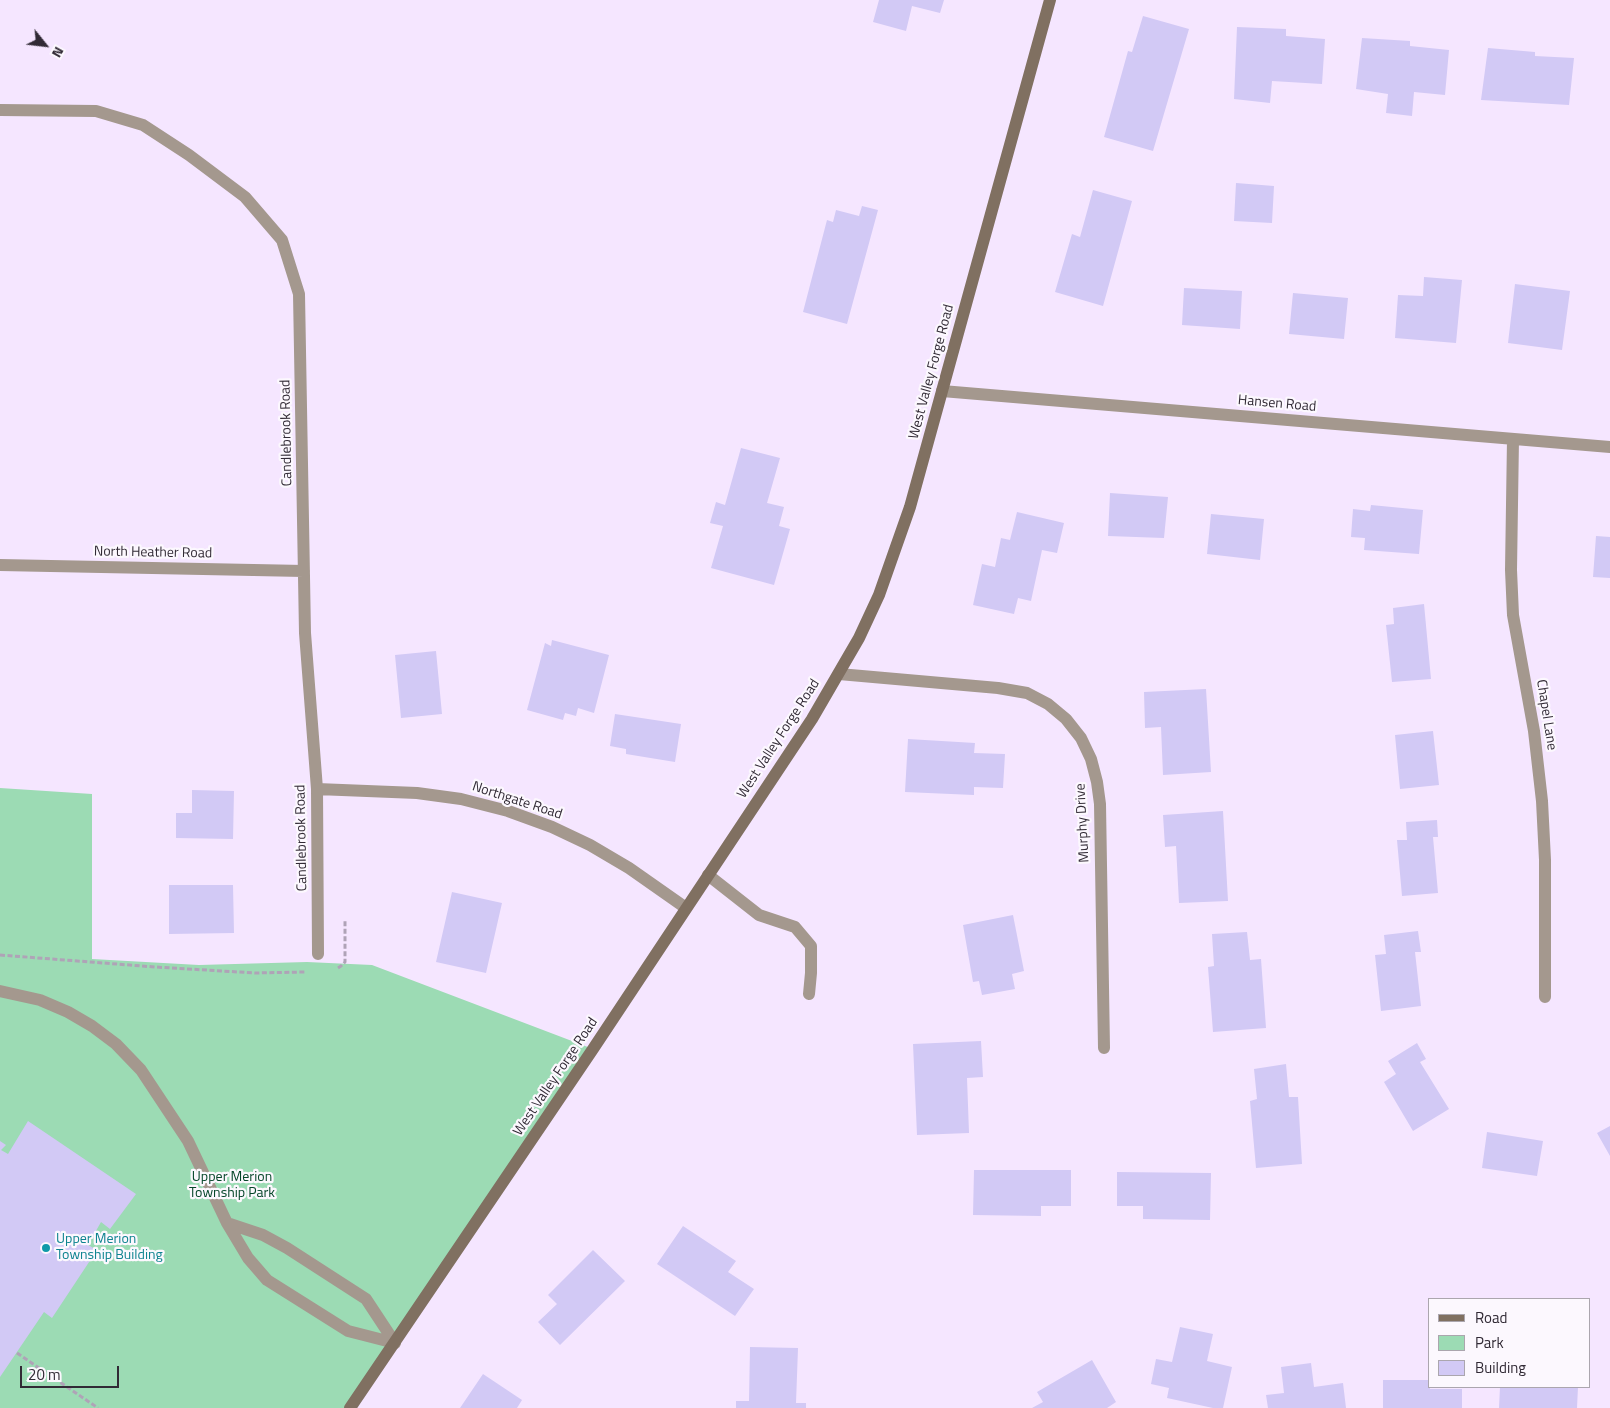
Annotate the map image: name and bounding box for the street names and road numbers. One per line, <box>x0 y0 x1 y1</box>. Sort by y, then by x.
street label: West Valley Forge Road <box>906 303 958 441</box>
street label: Candlebrook Road <box>278 379 296 487</box>
street label: Hansen Road <box>1237 392 1317 416</box>
street label: North Heather Road <box>94 544 212 562</box>
street label: West Valley Forge Road <box>734 676 824 802</box>
street label: Chapel Lane <box>1532 679 1560 751</box>
street label: Northgate Road <box>470 779 564 823</box>
street label: Murphy Drive <box>1073 783 1093 863</box>
street label: Candlebrook Road <box>293 784 311 892</box>
street label: West Valley Forge Road <box>510 1015 602 1139</box>

